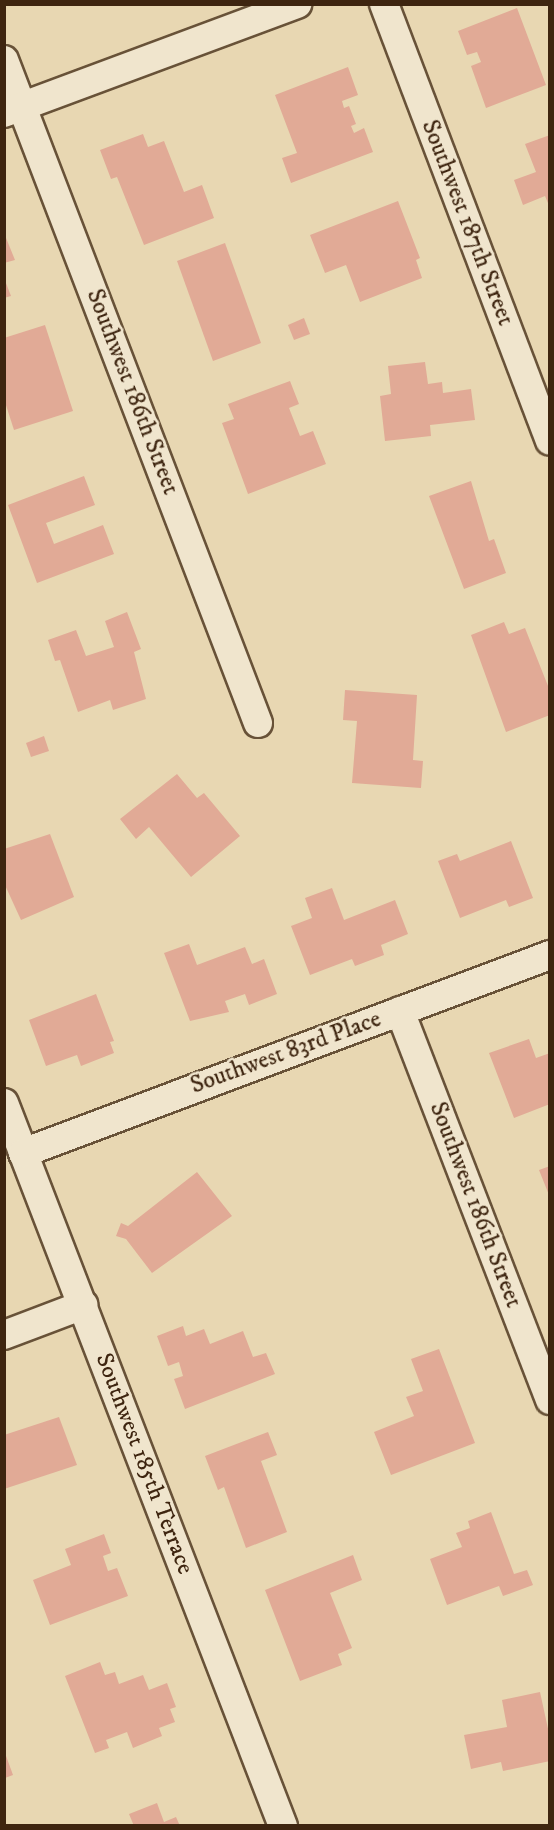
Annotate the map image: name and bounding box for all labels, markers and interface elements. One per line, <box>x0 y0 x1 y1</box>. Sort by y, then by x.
street label: Southwest 187th Street <box>415 116 519 330</box>
street label: Southwest 186th Street <box>80 285 184 499</box>
street label: Southwest 83rd Place <box>187 1005 385 1101</box>
street label: Southwest 186th Street <box>423 1098 527 1312</box>
street label: Southwest 185th Terrace <box>89 1349 199 1579</box>

